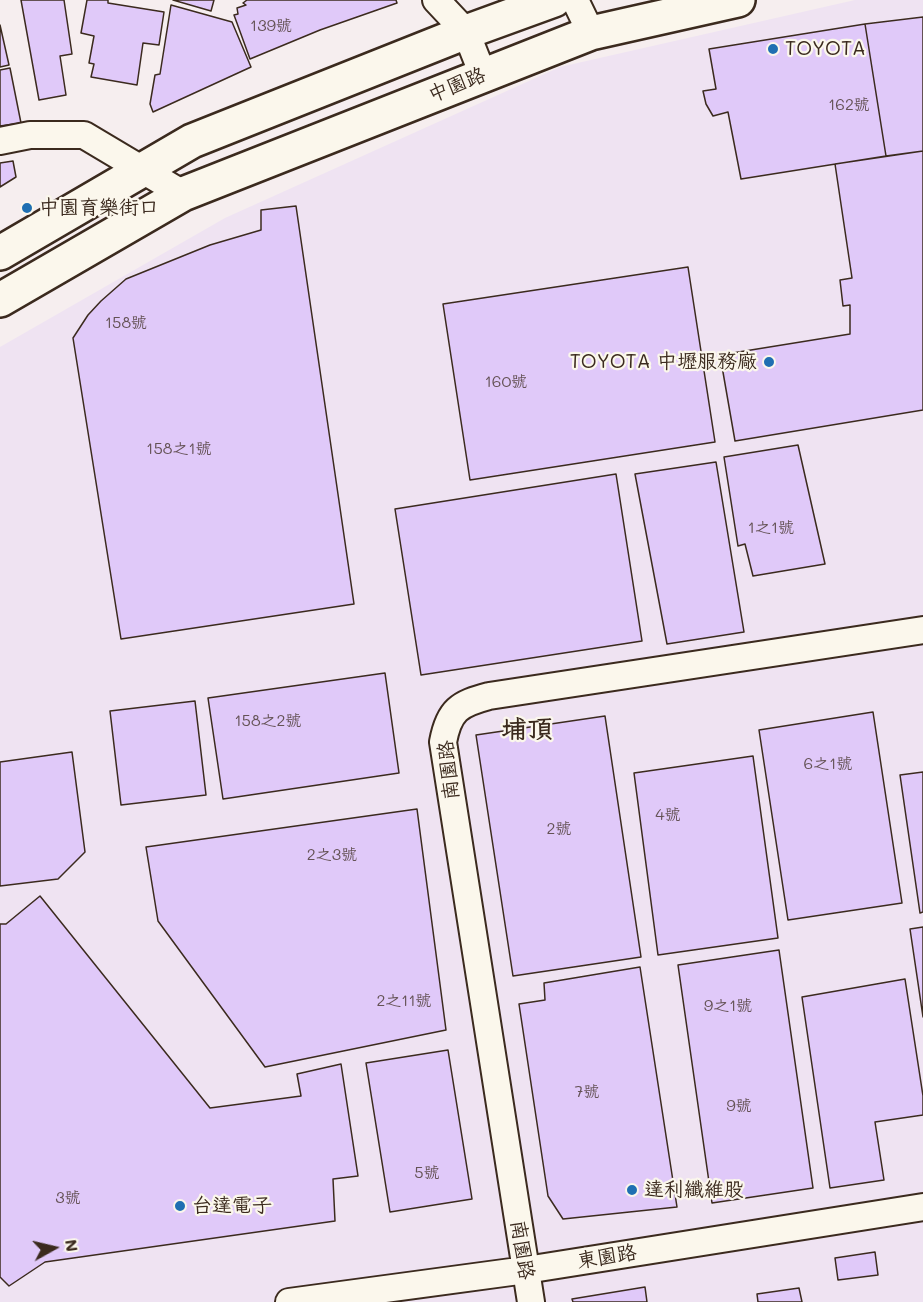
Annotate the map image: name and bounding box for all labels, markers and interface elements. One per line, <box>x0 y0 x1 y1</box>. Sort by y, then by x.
house number: 139號 <box>250 16 292 36</box>
place label: TOYOTA <box>785 37 866 61</box>
marker: TOYOTA <box>766 42 780 56</box>
street label: 中園路 <box>425 63 489 107</box>
house number: 162號 <box>828 95 870 115</box>
place label: 中園育樂街口 <box>39 196 159 220</box>
marker: 中園育樂街口 <box>20 201 34 215</box>
house number: 158號 <box>105 313 147 333</box>
place label: TOYOTA 中壢服務廠 <box>570 350 757 374</box>
marker: TOYOTA 中壢服務廠 <box>762 355 776 369</box>
house number: 160號 <box>485 372 527 392</box>
house number: 158之1號 <box>146 439 212 459</box>
house number: 1之1號 <box>748 518 794 538</box>
house number: 158之2號 <box>234 711 302 731</box>
district label: 埔頂 <box>501 714 553 746</box>
street label: 南園路 <box>434 739 464 801</box>
house number: 6之1號 <box>804 754 852 774</box>
house number: 4號 <box>655 805 681 825</box>
house number: 2號 <box>547 819 571 839</box>
house number: 2之3號 <box>307 845 357 865</box>
house number: 2之11號 <box>376 991 432 1011</box>
house number: 9之1號 <box>704 996 752 1016</box>
house number: 7號 <box>575 1082 599 1102</box>
house number: 9號 <box>726 1096 752 1116</box>
house number: 5號 <box>414 1163 440 1183</box>
place label: 達利纖維股 <box>644 1178 744 1202</box>
marker: 達利纖維股 <box>625 1183 639 1197</box>
house number: 3號 <box>55 1188 81 1208</box>
place label: 台達電子 <box>192 1194 272 1218</box>
marker: 台達電子 <box>173 1199 187 1213</box>
north arrow <box>24 1218 84 1278</box>
street label: 南園路 <box>505 1218 539 1282</box>
text: N <box>61 1238 84 1253</box>
street label: 東園路 <box>575 1240 639 1274</box>

